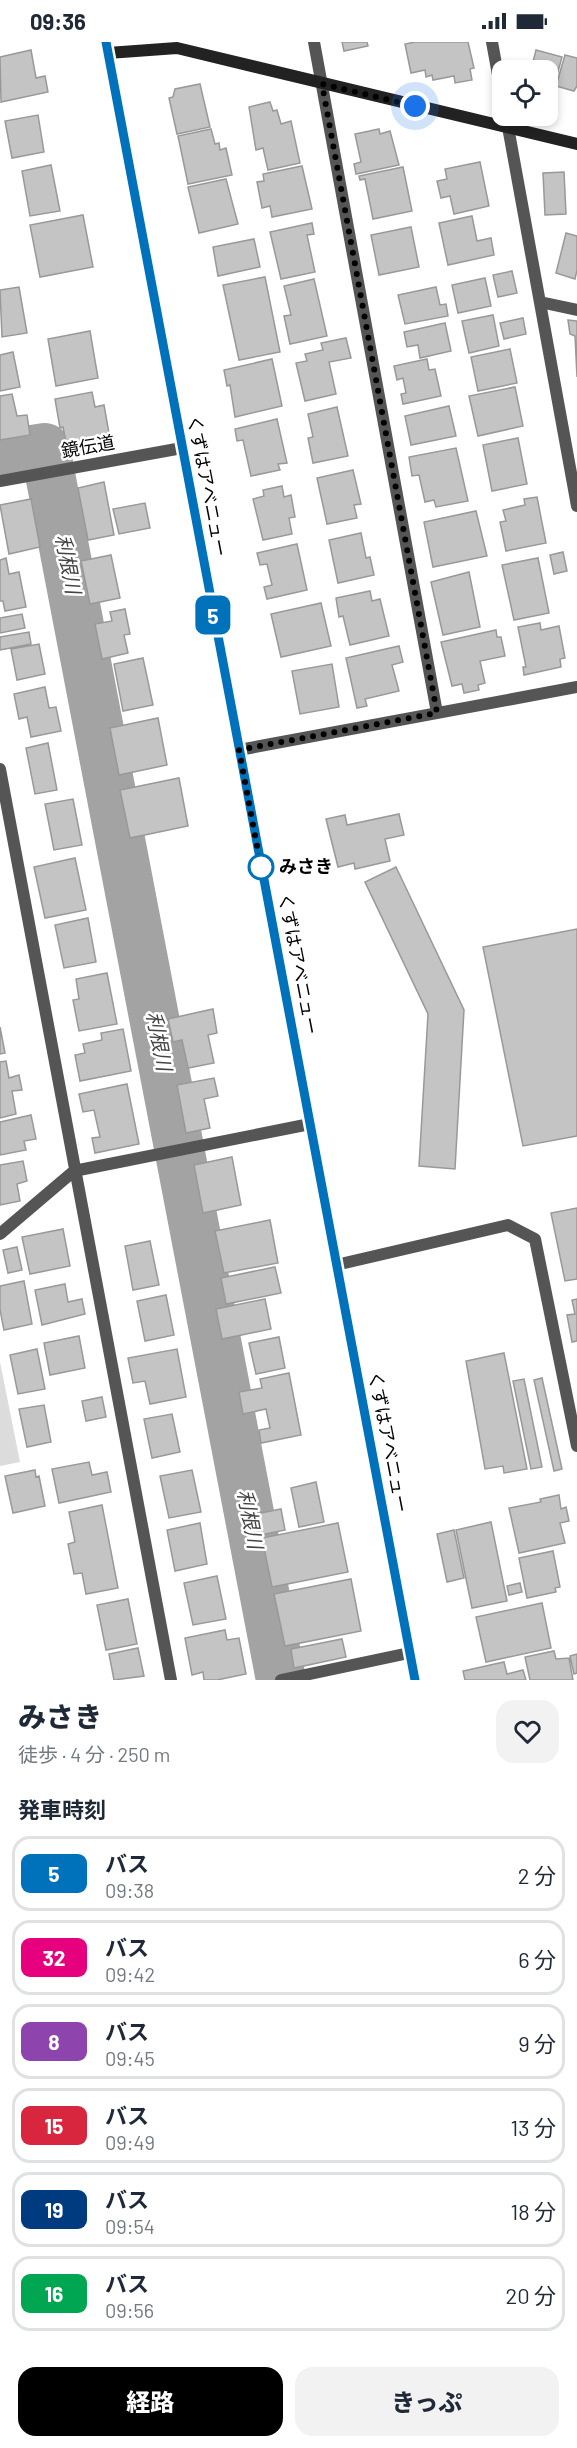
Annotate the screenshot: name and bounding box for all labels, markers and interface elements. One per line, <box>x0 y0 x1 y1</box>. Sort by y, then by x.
text: 09:36 <box>30 8 86 34</box>
map controls <box>492 60 558 126</box>
button: locate <box>492 60 558 126</box>
your location <box>400 91 430 121</box>
street label: くずはアベニュー <box>183 413 232 558</box>
street label: 鏡伝道 <box>59 430 116 462</box>
water label: 利根川 <box>51 532 87 598</box>
line badge: 5 <box>194 596 232 634</box>
text: 5 <box>207 603 219 628</box>
marker: みさき <box>248 854 274 880</box>
place label: みさき <box>279 855 333 877</box>
street label: くずはアベニュー <box>274 891 323 1036</box>
water label: 利根川 <box>142 1009 178 1075</box>
street label: くずはアベニュー <box>364 1369 413 1514</box>
water label: 利根川 <box>233 1487 269 1553</box>
text: みさき <box>18 1699 102 1733</box>
button: heart <box>496 1700 559 1763</box>
text: 徒歩 · 4 分 · 250 m <box>18 1742 170 1766</box>
text: 発車時刻 <box>18 1796 106 1822</box>
text: バス <box>105 1850 149 1876</box>
text: 5 <box>48 1861 60 1886</box>
text: 2 分 <box>518 1862 556 1888</box>
text: 09:38 <box>105 1878 154 1902</box>
text: バス <box>105 1934 149 1960</box>
text: 32 <box>42 1945 66 1970</box>
text: 6 分 <box>518 1946 556 1972</box>
text: 09:42 <box>105 1962 155 1986</box>
text: バス <box>105 2018 149 2044</box>
text: 8 <box>48 2029 60 2054</box>
text: 9 分 <box>518 2030 556 2056</box>
text: 09:45 <box>105 2046 155 2070</box>
text: バス <box>105 2102 149 2128</box>
text: 15 <box>45 2113 63 2138</box>
text: 13 分 <box>511 2114 556 2140</box>
text: 09:49 <box>105 2130 155 2154</box>
text: バス <box>105 2186 149 2212</box>
text: 19 <box>45 2197 63 2222</box>
text: 18 分 <box>510 2198 556 2224</box>
text: 09:54 <box>105 2214 155 2238</box>
text: バス <box>105 2270 149 2296</box>
text: 16 <box>45 2281 63 2306</box>
text: 20 分 <box>505 2282 556 2308</box>
text: 09:56 <box>105 2298 154 2322</box>
button: 経路 <box>18 2367 283 2436</box>
button: きっぷ <box>295 2367 559 2436</box>

